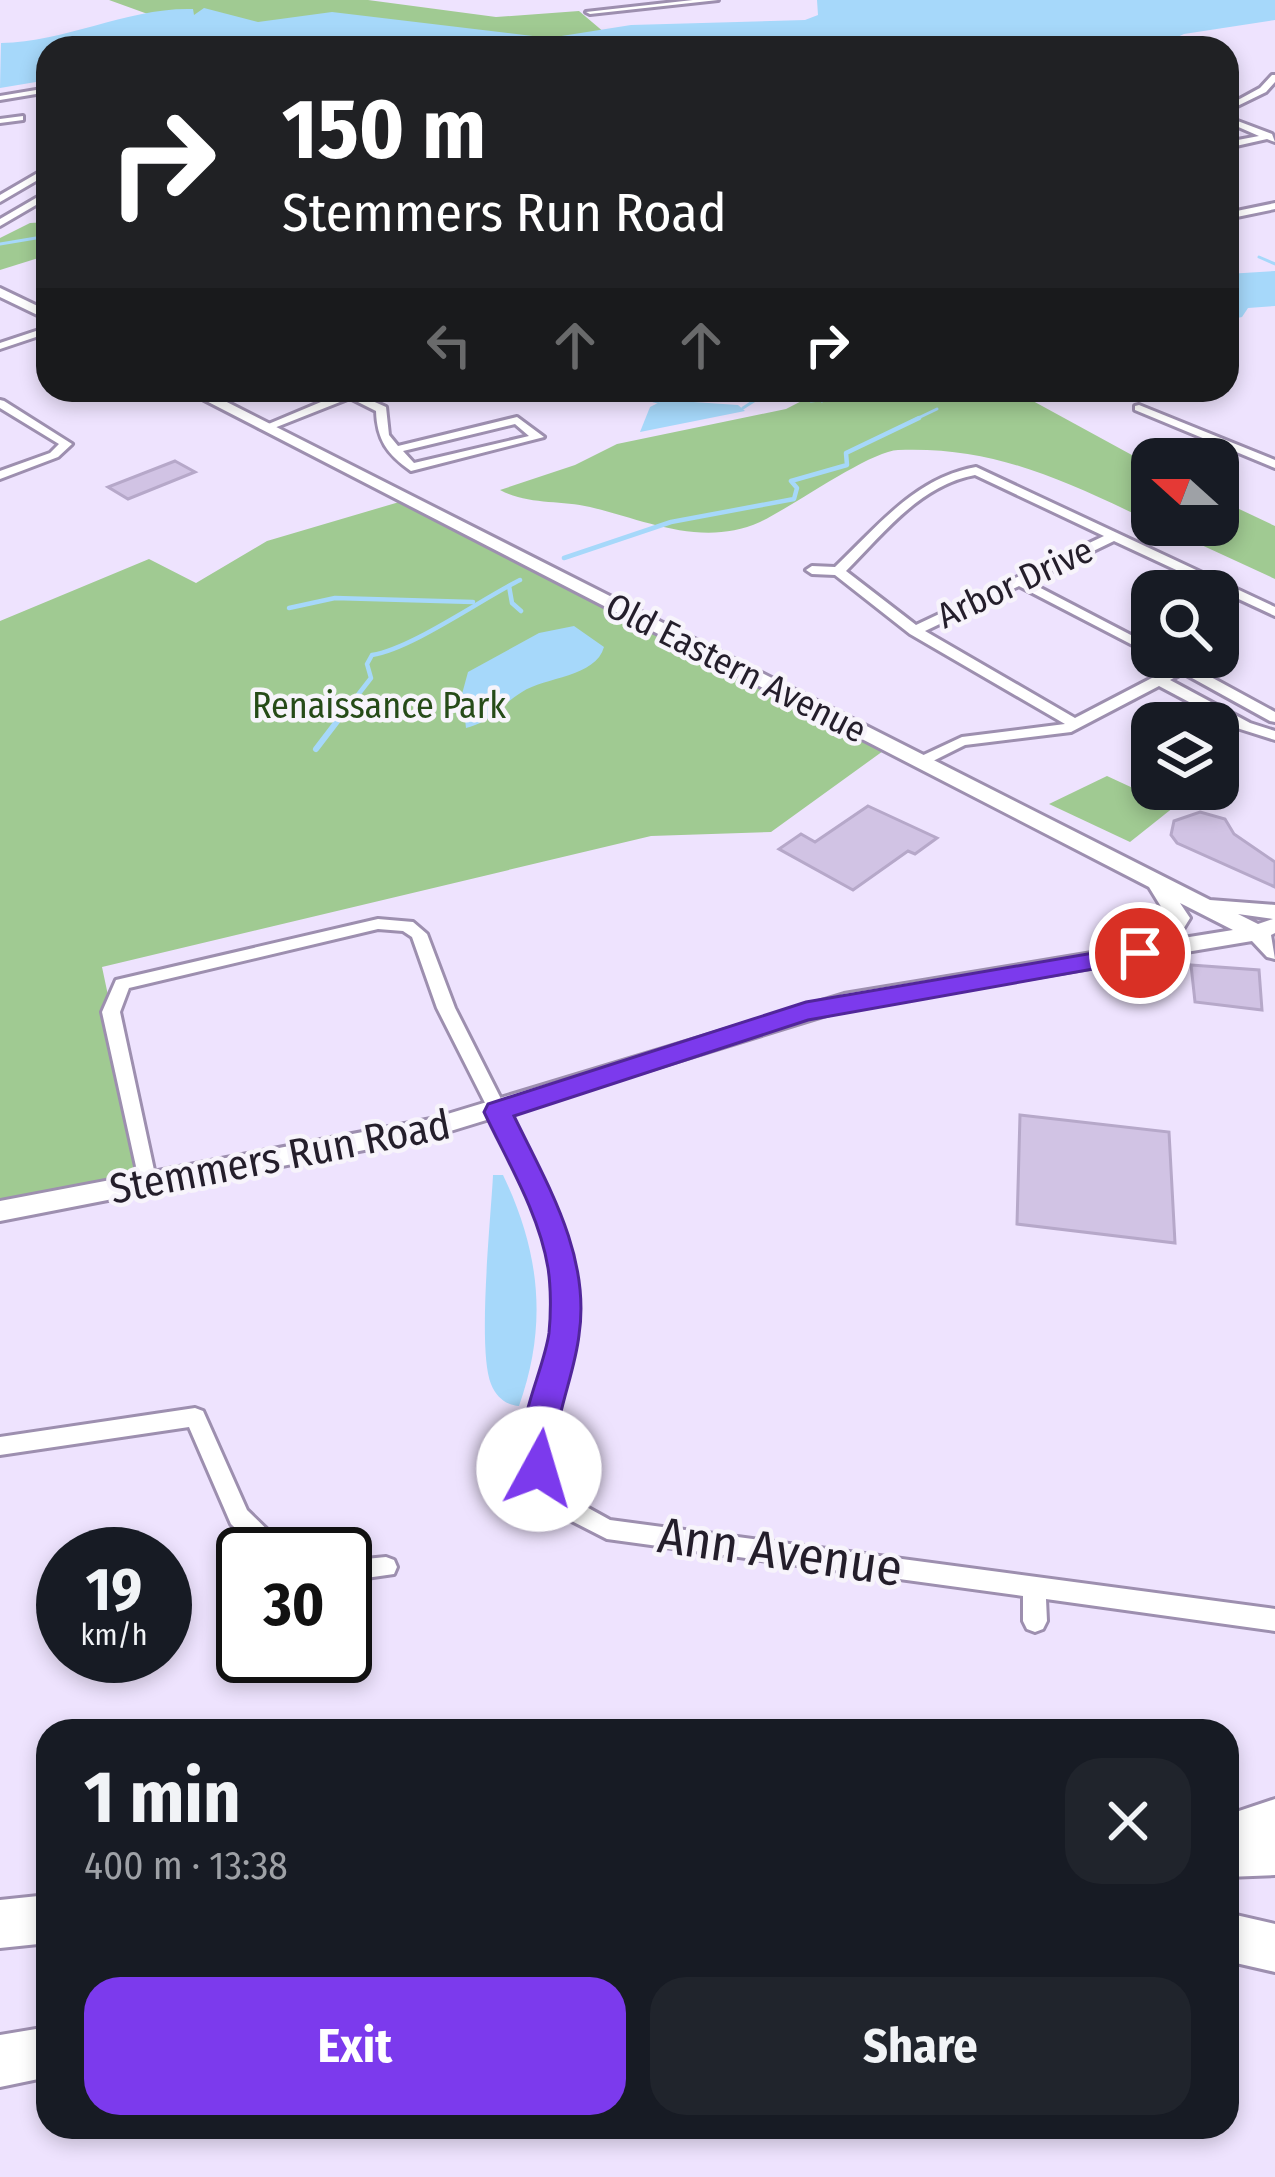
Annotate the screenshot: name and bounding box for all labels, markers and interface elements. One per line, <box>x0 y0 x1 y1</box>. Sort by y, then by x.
text: 150 m <box>282 79 486 180</box>
icon: right <box>84 84 240 240</box>
text: Stemmers Run Road <box>282 181 727 245</box>
icon: left <box>416 312 482 378</box>
icon: ahead <box>542 312 608 378</box>
icon: ahead <box>668 312 734 378</box>
icon: right <box>794 312 860 378</box>
north arrow <box>1131 438 1239 546</box>
map controls <box>1131 438 1239 810</box>
street label: Arbor Drive <box>930 528 1100 638</box>
button: search <box>1131 570 1239 678</box>
street label: Old Eastern Avenue <box>599 583 873 753</box>
park label: Renaissance Park <box>252 684 506 728</box>
button: layers <box>1131 702 1239 810</box>
pin <box>1089 902 1191 1004</box>
icon: arrive <box>1107 920 1173 986</box>
street label: Stemmers Run Road <box>105 1099 455 1215</box>
position arrow <box>476 1406 602 1532</box>
street label: Ann Avenue <box>654 1504 906 1600</box>
speed limit sign: 30 <box>216 1527 372 1683</box>
text: 19 <box>86 1554 142 1626</box>
text: km/h <box>81 1617 147 1653</box>
text: 1 min <box>84 1755 241 1841</box>
button: close <box>1065 1758 1191 1884</box>
text: 400 m · 13:38 <box>84 1843 288 1889</box>
button: Exit <box>84 1977 626 2115</box>
button: Share <box>650 1977 1191 2115</box>

